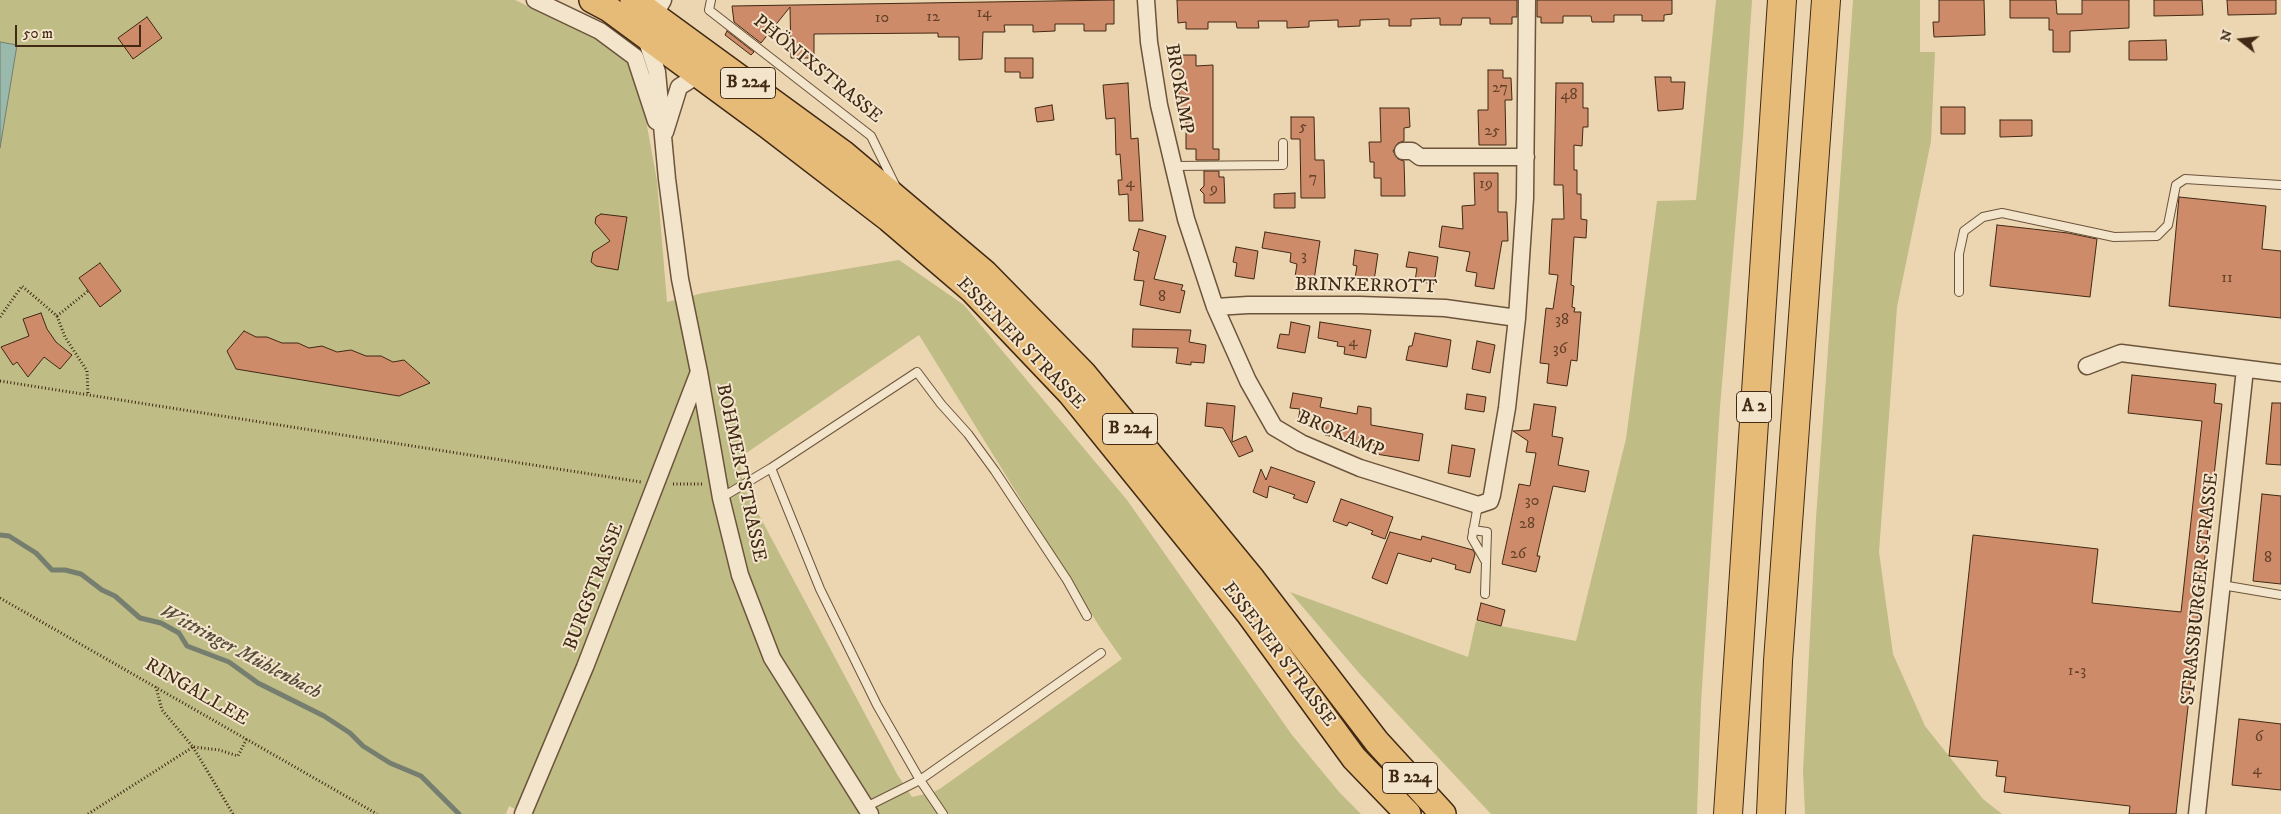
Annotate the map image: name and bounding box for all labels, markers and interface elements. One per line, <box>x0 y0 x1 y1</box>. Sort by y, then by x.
house number: 14 <box>976 4 992 24</box>
house number: 12 <box>926 8 940 28</box>
house number: 10 <box>875 9 889 29</box>
street label: PHÖNIXSTRASSE <box>748 11 886 129</box>
scale bar <box>18 15 144 47</box>
north arrow <box>2216 15 2266 65</box>
text: 50 m <box>23 24 53 43</box>
text: N <box>2216 28 2237 44</box>
street label: BROKAMP <box>1159 42 1197 136</box>
road number: B 224 <box>720 68 776 99</box>
house number: 27 <box>1492 79 1508 99</box>
house number: 48 <box>1560 86 1578 106</box>
house number: 5 <box>1299 118 1307 138</box>
house number: 25 <box>1484 122 1500 142</box>
house number: 7 <box>1309 169 1317 189</box>
house number: 4 <box>1125 174 1135 194</box>
house number: 19 <box>1479 175 1493 195</box>
house number: 9 <box>1210 180 1218 200</box>
house number: 3 <box>1301 247 1307 267</box>
house number: 11 <box>2221 269 2233 289</box>
street label: ESSENER STRASSE <box>951 273 1089 415</box>
street label: BRINKERROTT <box>1295 274 1437 300</box>
house number: 8 <box>1158 288 1166 308</box>
house number: 38 <box>1555 311 1569 331</box>
house number: 4 <box>1348 333 1358 353</box>
house number: 36 <box>1553 340 1567 360</box>
street label: BOHMERTSTRASSE <box>710 382 770 564</box>
road number: A 2 <box>1736 392 1772 422</box>
street label: BROKAMP <box>1293 407 1387 463</box>
road number: B 224 <box>1102 414 1158 444</box>
street label: STRASSBURGER STRASSE <box>2177 471 2225 707</box>
house number: 30 <box>1525 492 1539 512</box>
house number: 28 <box>1519 515 1535 535</box>
street label: BURGSTRASSE <box>560 520 630 654</box>
house number: 26 <box>1510 545 1526 565</box>
house number: 8 <box>2264 549 2272 569</box>
street label: ESSENER STRASSE <box>1216 578 1340 732</box>
water label: Wittringer Mühlenbach <box>155 600 325 706</box>
street label: RINGALLEE <box>140 654 252 732</box>
house number: 1-3 <box>2068 662 2086 682</box>
house number: 6 <box>2255 728 2263 748</box>
house number: 4 <box>2252 761 2262 781</box>
road number: B 224 <box>1382 762 1438 794</box>

